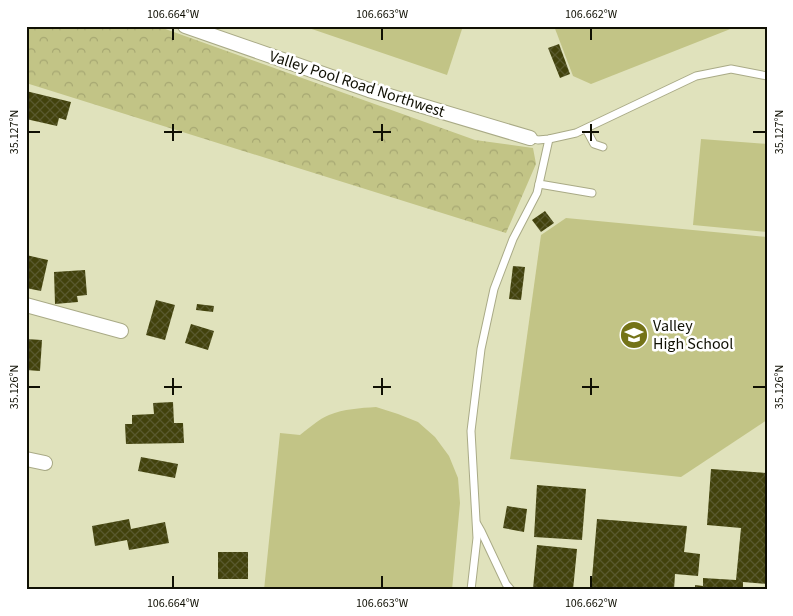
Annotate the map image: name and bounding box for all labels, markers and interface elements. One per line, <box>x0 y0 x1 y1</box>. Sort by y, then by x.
text: 106.664°W <box>147 6 200 23</box>
text: 106.663°W <box>356 6 409 23</box>
text: 106.662°W <box>565 6 618 23</box>
street label: Valley Pool Road Northwest <box>266 45 448 123</box>
text: 35.127°N <box>6 110 23 154</box>
text: 35.127°N <box>771 110 788 154</box>
place label: Valley High School <box>653 315 733 355</box>
school or university icon: Valley High School <box>619 320 649 350</box>
text: 35.126°N <box>6 365 23 409</box>
text: 35.126°N <box>771 365 788 409</box>
text: 106.664°W <box>147 595 200 612</box>
text: 106.663°W <box>356 595 409 612</box>
text: 106.662°W <box>565 595 618 612</box>

